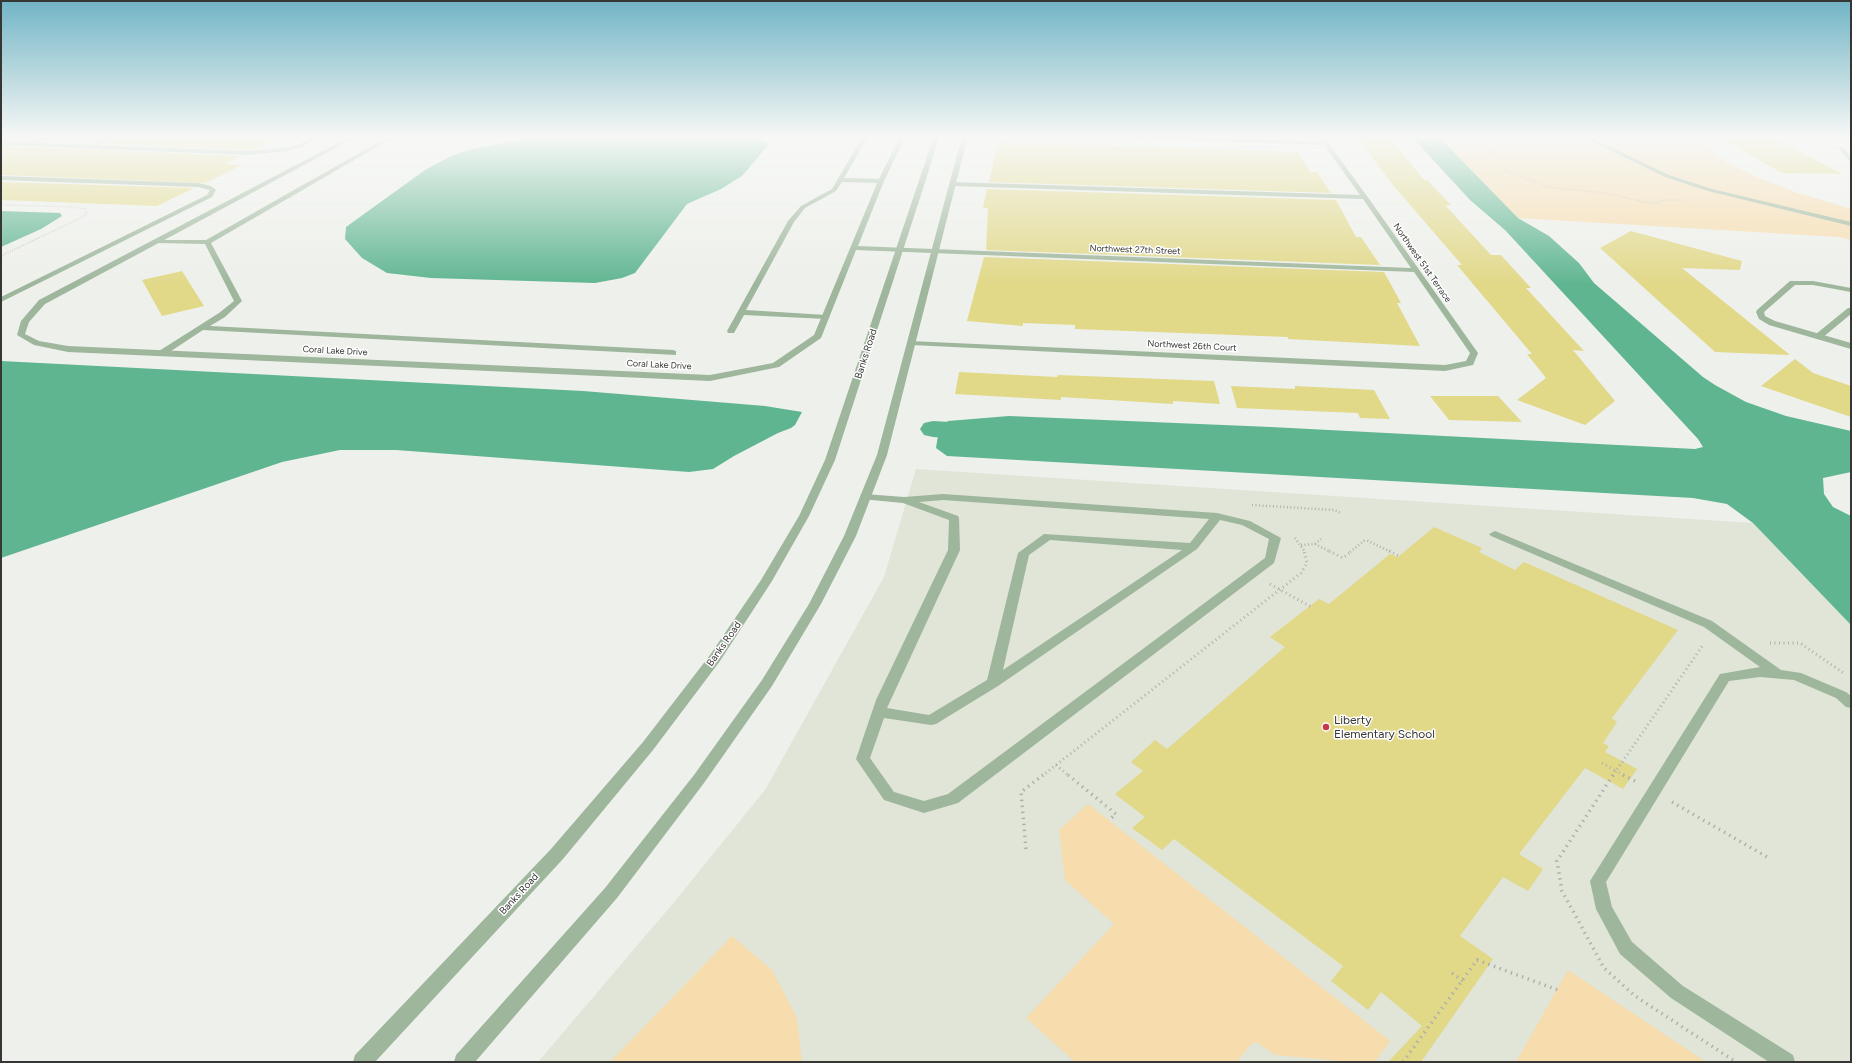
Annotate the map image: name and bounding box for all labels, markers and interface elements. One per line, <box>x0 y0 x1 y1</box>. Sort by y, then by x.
street label: Northwest 51st Terrace <box>1391 221 1453 305</box>
street label: Northwest 27th Street <box>1089 243 1181 257</box>
street label: Banks Road <box>852 328 880 380</box>
street label: Northwest 26th Court <box>1147 338 1237 354</box>
street label: Coral Lake Drive <box>302 344 368 358</box>
street label: Coral Lake Drive <box>626 358 692 372</box>
street label: Banks Road <box>704 619 744 669</box>
place label: Liberty Elementary School <box>1334 713 1435 741</box>
marker: Liberty Elementary School <box>1321 722 1331 732</box>
street label: Banks Road <box>497 871 541 917</box>

